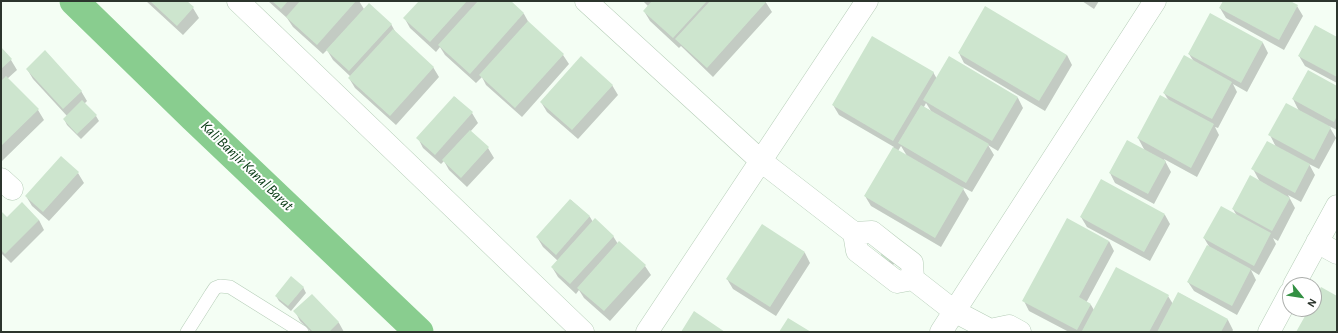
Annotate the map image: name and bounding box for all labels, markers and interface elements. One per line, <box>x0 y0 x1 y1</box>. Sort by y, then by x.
water label: Kali Banjir Kanal Barat <box>197 117 297 215</box>
north arrow <box>1282 277 1322 317</box>
text: N <box>1305 297 1319 309</box>

